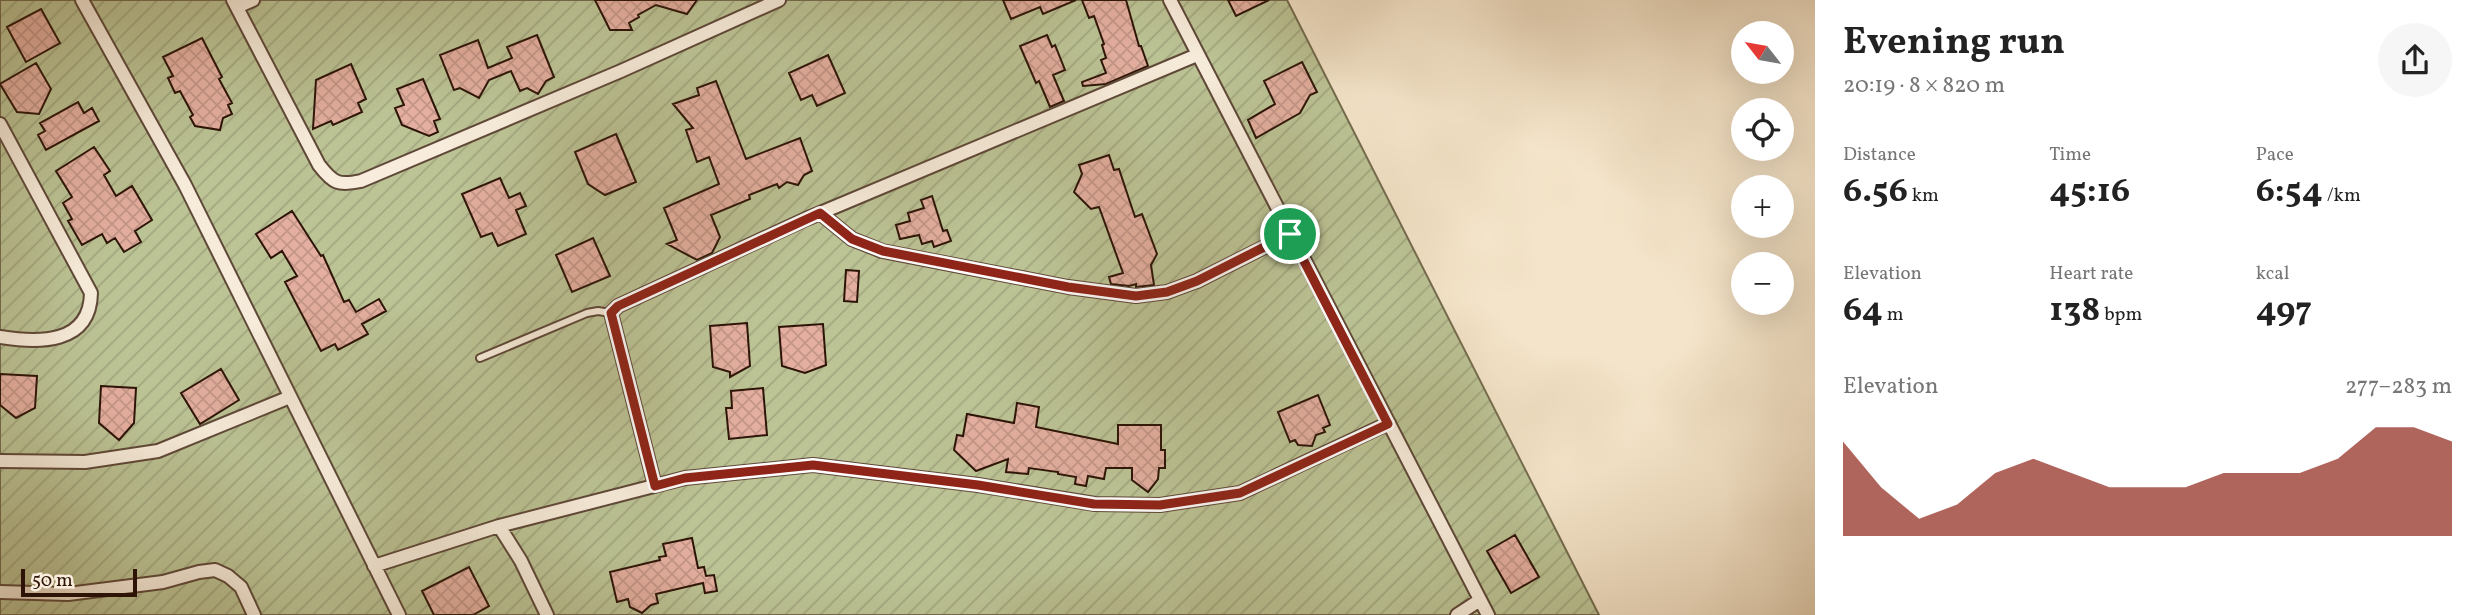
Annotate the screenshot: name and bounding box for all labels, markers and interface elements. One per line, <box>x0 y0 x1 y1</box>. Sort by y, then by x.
text: Evening run <box>1843 17 2065 70</box>
north arrow <box>1731 21 1794 84</box>
map controls <box>1731 21 1794 315</box>
button: share <box>2378 23 2452 97</box>
text: 20:19 · 8 × 820 m <box>1843 70 2005 102</box>
button: locate <box>1731 98 1794 161</box>
text: Distance <box>1843 142 1916 168</box>
text: Time <box>2049 142 2091 168</box>
text: Pace <box>2256 142 2294 168</box>
text: 6.56 <box>1843 168 1908 216</box>
text: 45:16 <box>2049 168 2130 216</box>
text: 6:54 <box>2256 168 2323 216</box>
button: + <box>1731 175 1794 238</box>
text: km <box>1908 183 1939 209</box>
text: /km <box>2323 183 2361 209</box>
pin <box>1260 204 1320 264</box>
icon: arrive <box>1271 215 1309 253</box>
button: − <box>1731 252 1794 315</box>
text: Elevation <box>1843 261 1922 287</box>
text: Heart rate <box>2049 261 2133 287</box>
text: kcal <box>2256 261 2289 287</box>
text: 64 <box>1843 287 1883 335</box>
text: 138 <box>2049 287 2100 335</box>
text: 497 <box>2256 287 2312 335</box>
text: m <box>1883 302 1904 328</box>
text: bpm <box>2100 302 2142 328</box>
text: Elevation <box>1843 371 1939 403</box>
text: 277–283 m <box>2345 371 2452 403</box>
scale bar <box>21 566 136 598</box>
text: 50 m <box>32 568 73 594</box>

